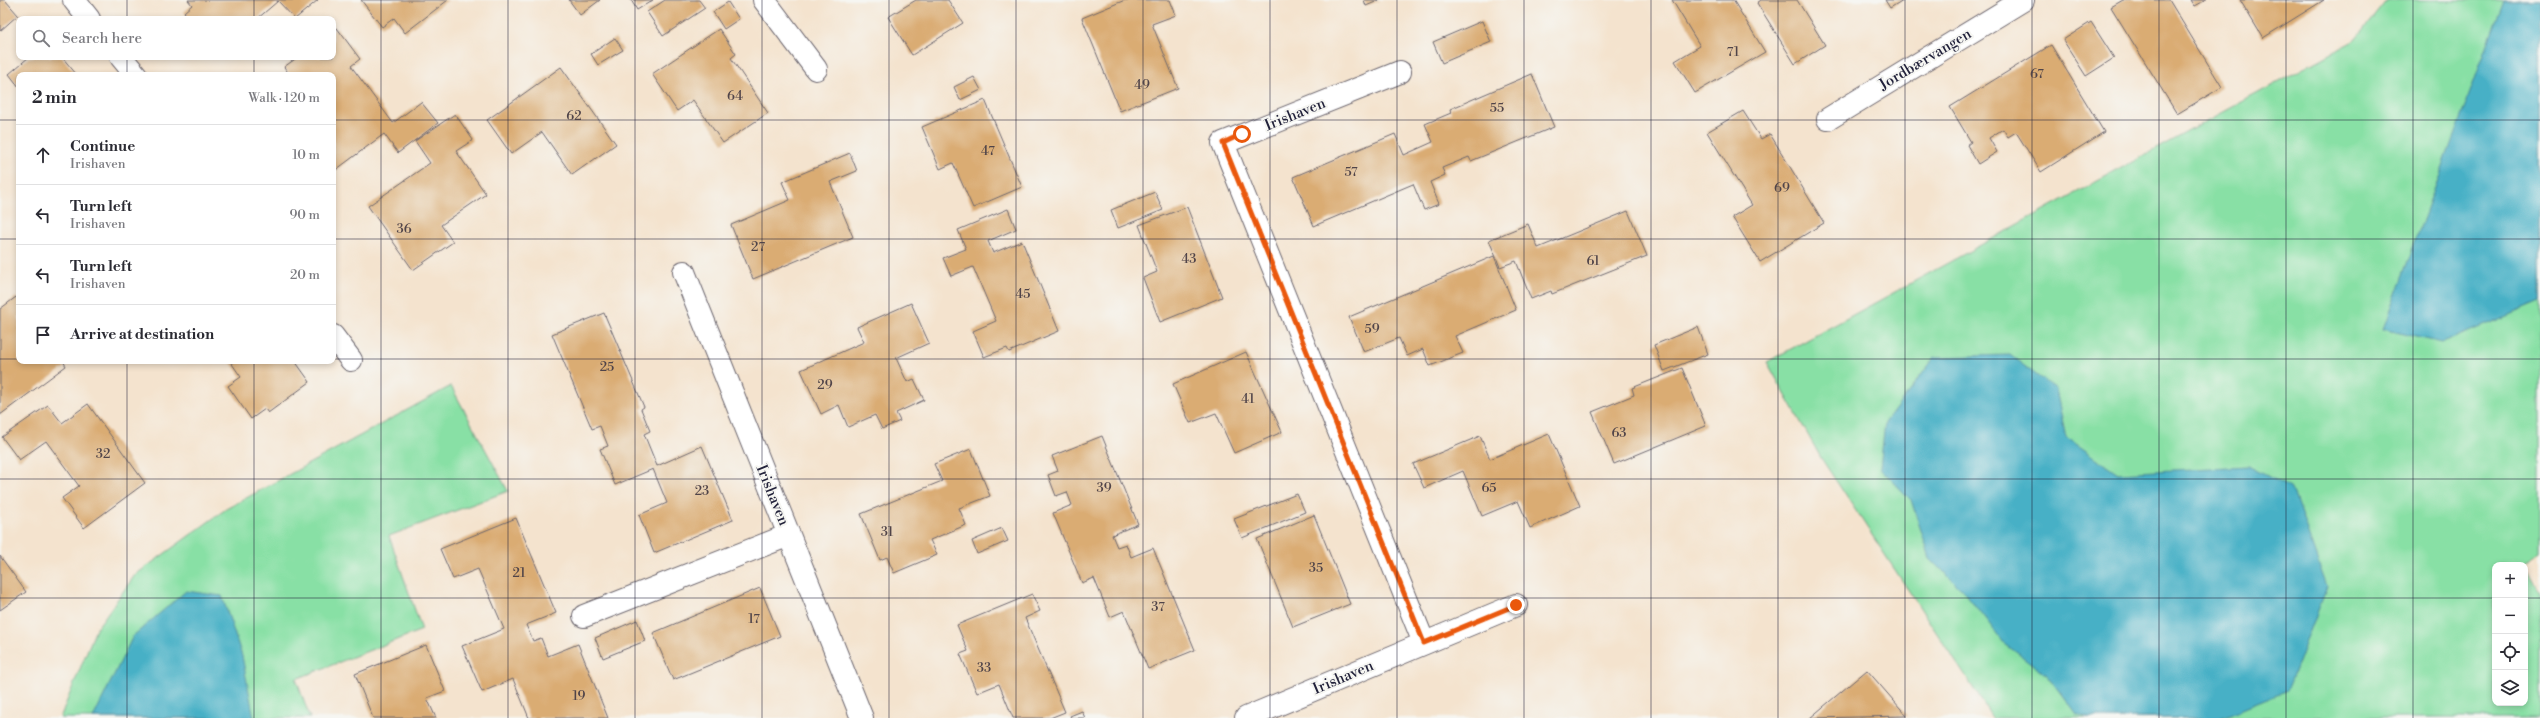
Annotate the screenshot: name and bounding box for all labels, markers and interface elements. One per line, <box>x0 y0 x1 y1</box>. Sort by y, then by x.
search box <box>16 16 336 60</box>
street label: Jordbærvangen <box>1875 24 1975 95</box>
icon: search <box>30 27 52 49</box>
text: Search here <box>62 29 142 48</box>
house number: 71 <box>1727 44 1740 60</box>
house number: 67 <box>2030 66 2044 82</box>
house number: 49 <box>1134 77 1150 93</box>
text: 2 min <box>32 87 77 109</box>
house number: 64 <box>727 88 743 104</box>
text: Walk · 120 m <box>248 90 320 106</box>
street label: Irishaven <box>1262 94 1329 135</box>
house number: 55 <box>1490 100 1504 116</box>
house number: 62 <box>566 108 582 124</box>
route start <box>1233 125 1251 143</box>
text: Continue <box>70 137 135 156</box>
house number: 47 <box>981 143 995 159</box>
icon: ahead <box>32 144 54 166</box>
text: 10 m <box>292 147 320 163</box>
text: Irishaven <box>70 156 126 172</box>
house number: 57 <box>1344 164 1358 180</box>
house number: 69 <box>1774 180 1790 196</box>
text: Turn left <box>70 197 132 216</box>
icon: left <box>32 204 54 226</box>
text: 90 m <box>289 207 320 223</box>
text: Irishaven <box>70 216 126 232</box>
house number: 36 <box>396 221 412 237</box>
house number: 27 <box>751 239 765 255</box>
house number: 43 <box>1182 251 1196 267</box>
house number: 61 <box>1586 253 1600 269</box>
text: Turn left <box>70 257 132 276</box>
icon: left <box>32 264 54 286</box>
text: 20 m <box>290 267 320 283</box>
text: Irishaven <box>70 276 126 292</box>
house number: 45 <box>1016 286 1030 302</box>
house number: 59 <box>1364 321 1380 337</box>
icon: arrive <box>32 324 54 346</box>
text: Arrive at destination <box>70 325 214 344</box>
house number: 25 <box>600 359 614 375</box>
house number: 29 <box>817 377 833 393</box>
house number: 41 <box>1241 391 1255 407</box>
house number: 63 <box>1611 425 1627 441</box>
house number: 32 <box>96 446 110 462</box>
street label: Irishaven <box>752 462 793 529</box>
house number: 39 <box>1096 480 1112 496</box>
house number: 65 <box>1481 480 1497 496</box>
house number: 23 <box>695 483 709 499</box>
house number: 31 <box>881 524 894 540</box>
house number: 35 <box>1309 560 1323 576</box>
map controls <box>2492 562 2528 706</box>
button: + <box>2492 562 2528 598</box>
house number: 21 <box>512 565 526 581</box>
route end <box>1507 596 1525 614</box>
button: − <box>2492 598 2528 634</box>
house number: 37 <box>1151 599 1165 615</box>
house number: 17 <box>748 611 760 627</box>
button: locate <box>2492 634 2528 670</box>
street label: Irishaven <box>1310 656 1376 699</box>
house number: 33 <box>977 660 991 676</box>
button: layers <box>2492 670 2528 706</box>
house number: 19 <box>572 688 586 704</box>

